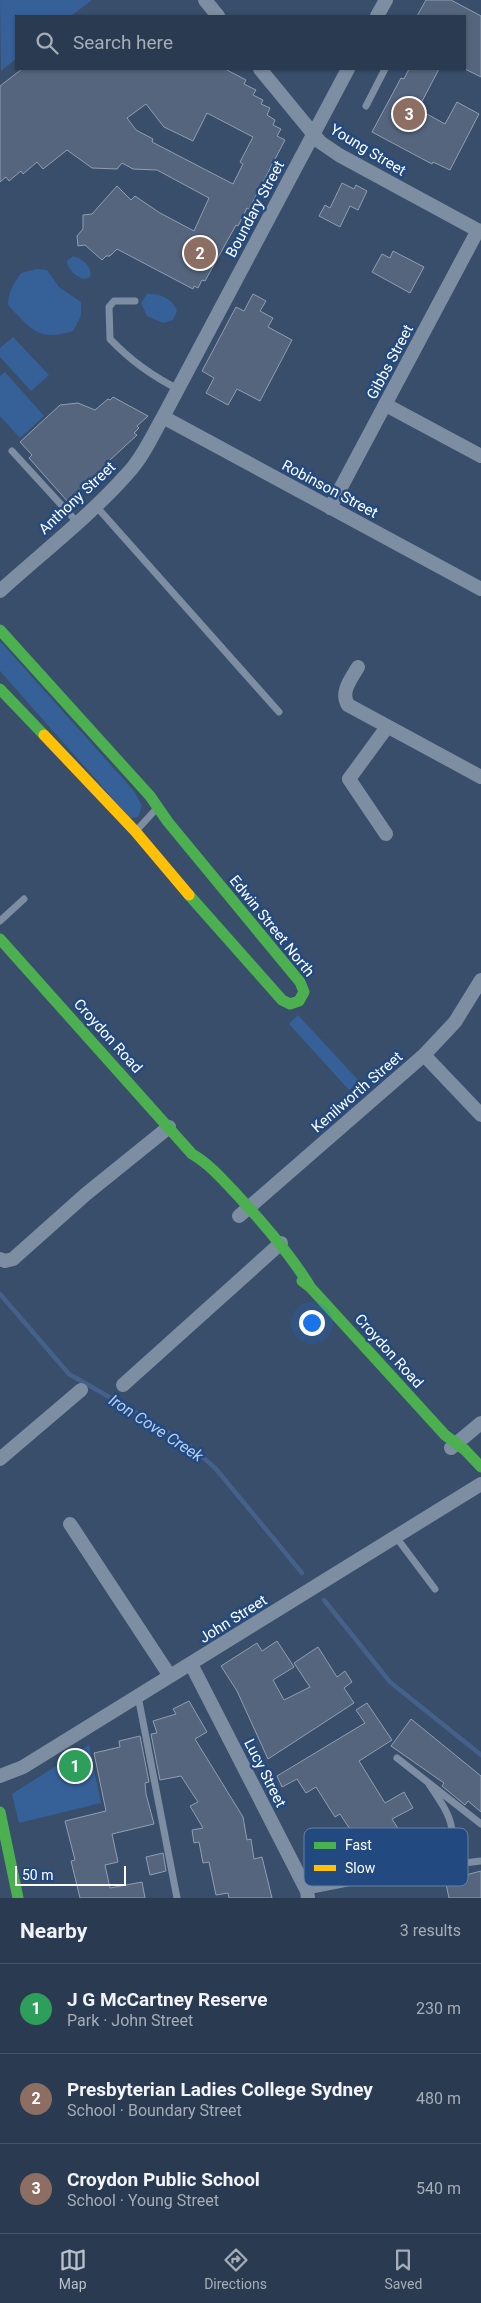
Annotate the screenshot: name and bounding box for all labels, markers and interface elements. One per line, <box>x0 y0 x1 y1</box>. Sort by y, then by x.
search box <box>15 15 466 70</box>
icon: search <box>33 29 61 57</box>
text: Search here <box>73 31 173 54</box>
pin: 3 <box>393 95 425 133</box>
street label: Young Street <box>327 120 409 180</box>
street label: Boundary Street <box>222 158 288 260</box>
pin: 2 <box>184 234 216 272</box>
street label: Gibbs Street <box>363 322 417 402</box>
street label: Robinson Street <box>279 456 381 522</box>
street label: Anthony Street <box>35 458 119 538</box>
street label: Edwin Street North <box>226 872 318 980</box>
street label: Croydon Road <box>70 995 146 1077</box>
street label: Kenilworth Street <box>308 1048 406 1136</box>
your location <box>299 1310 325 1336</box>
street label: Croydon Road <box>351 1310 427 1392</box>
water label: Iron Cove Creek <box>105 1390 208 1466</box>
street label: John Street <box>196 1591 270 1647</box>
street label: Lucy Street <box>240 1736 290 1810</box>
pin: 1 <box>59 1747 91 1785</box>
legend <box>304 1828 468 1886</box>
text: Fast <box>345 1837 372 1853</box>
text: Slow <box>345 1860 376 1876</box>
scale bar <box>15 1863 126 1886</box>
text: 50 m <box>22 1867 54 1883</box>
text: Nearby <box>20 1919 87 1943</box>
text: 3 results <box>400 1921 461 1940</box>
text: J G McCartney Reserve <box>67 1988 267 2011</box>
text: 1 <box>31 1999 41 2018</box>
text: 230 m <box>416 1999 461 2018</box>
text: Park · John Street <box>67 2011 193 2030</box>
text: Presbyterian Ladies College Sydney <box>67 2078 373 2101</box>
text: 2 <box>31 2089 41 2108</box>
text: 480 m <box>416 2089 461 2108</box>
text: School · Boundary Street <box>67 2101 242 2120</box>
text: Croydon Public School <box>67 2168 260 2191</box>
text: 3 <box>31 2179 41 2198</box>
text: 540 m <box>416 2179 461 2198</box>
text: School · Young Street <box>67 2191 219 2210</box>
tab: Map <box>59 2246 87 2292</box>
tab: Directions <box>204 2246 267 2292</box>
tab: Saved <box>384 2246 422 2292</box>

